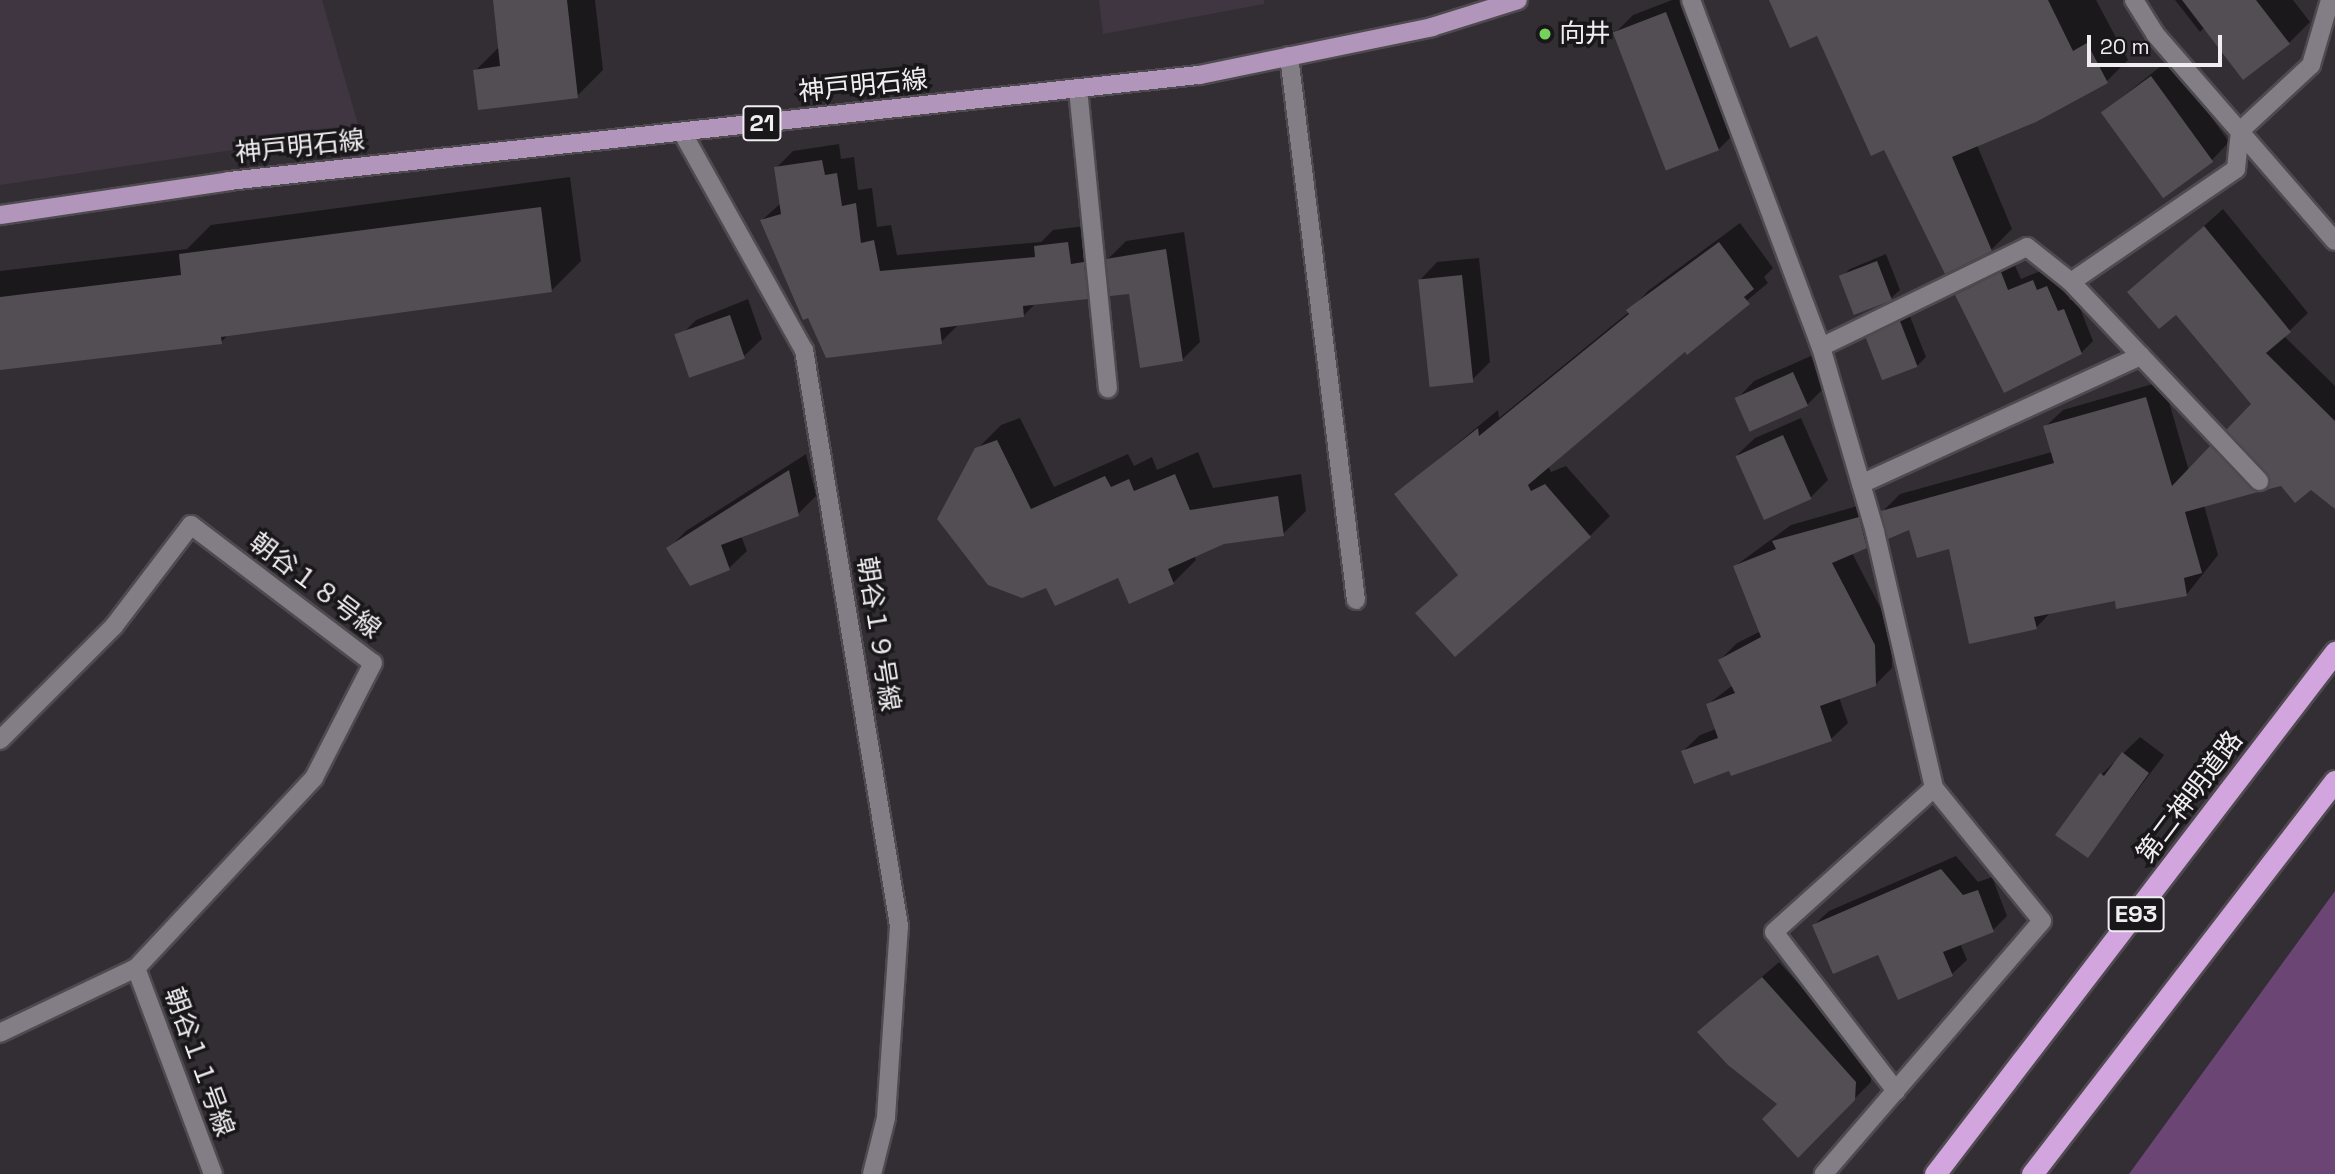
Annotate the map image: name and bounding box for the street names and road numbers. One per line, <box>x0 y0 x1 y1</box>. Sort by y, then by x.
street label: 神戸明石線 <box>797 64 929 108</box>
road number: 21 <box>741 103 783 144</box>
street label: 神戸明石線 <box>234 125 366 169</box>
street label: 朝谷１８号線 <box>243 527 387 645</box>
street label: 朝谷１９号線 <box>850 555 906 713</box>
street label: 第二神明道路 <box>2131 725 2249 869</box>
road number: E93 <box>2106 894 2166 934</box>
street label: 朝谷１１号線 <box>158 983 240 1141</box>

